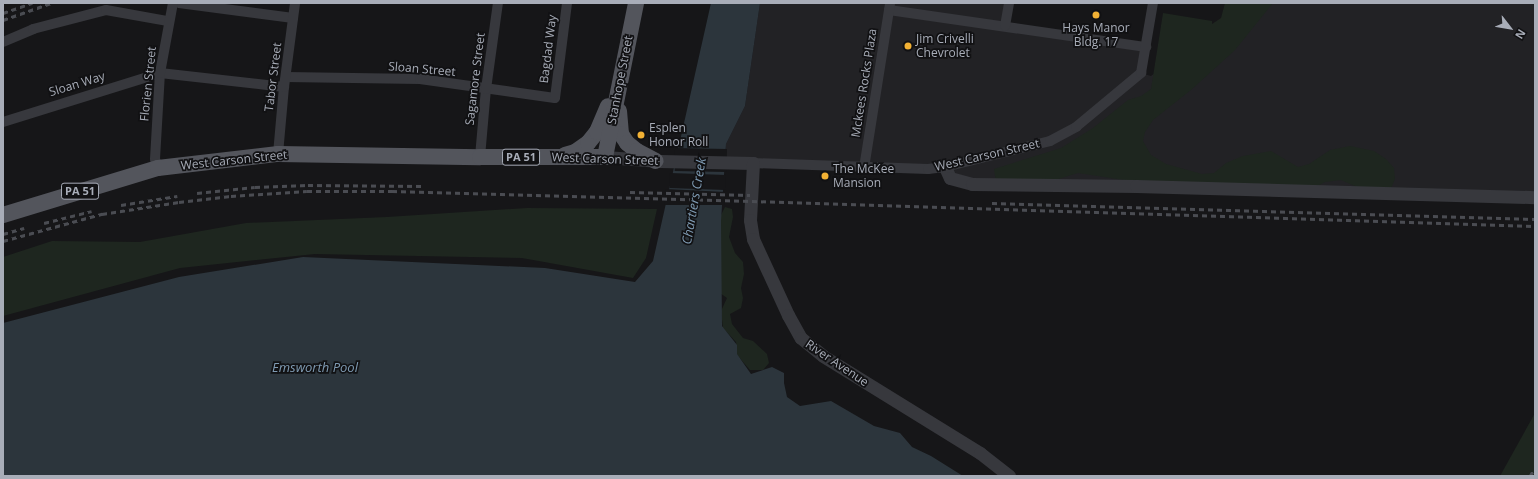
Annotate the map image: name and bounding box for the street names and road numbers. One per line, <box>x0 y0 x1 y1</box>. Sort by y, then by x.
street label: Bagdad Way <box>537 14 559 84</box>
street label: Mckees Rocks Plaza <box>848 28 880 138</box>
street label: Sagamore Street <box>462 32 488 126</box>
street label: Stanhope Street <box>604 34 636 126</box>
street label: Tabor Street <box>262 42 284 112</box>
street label: Florien Street <box>137 46 159 122</box>
street label: Sloan Street <box>388 59 456 79</box>
street label: Sloan Way <box>47 69 107 99</box>
street label: West Carson Street <box>933 136 1041 174</box>
street label: West Carson Street <box>180 147 288 173</box>
road number: PA 51 <box>502 148 540 166</box>
street label: West Carson Street <box>551 150 659 168</box>
road number: PA 51 <box>61 182 99 200</box>
street label: River Avenue <box>803 337 871 389</box>

